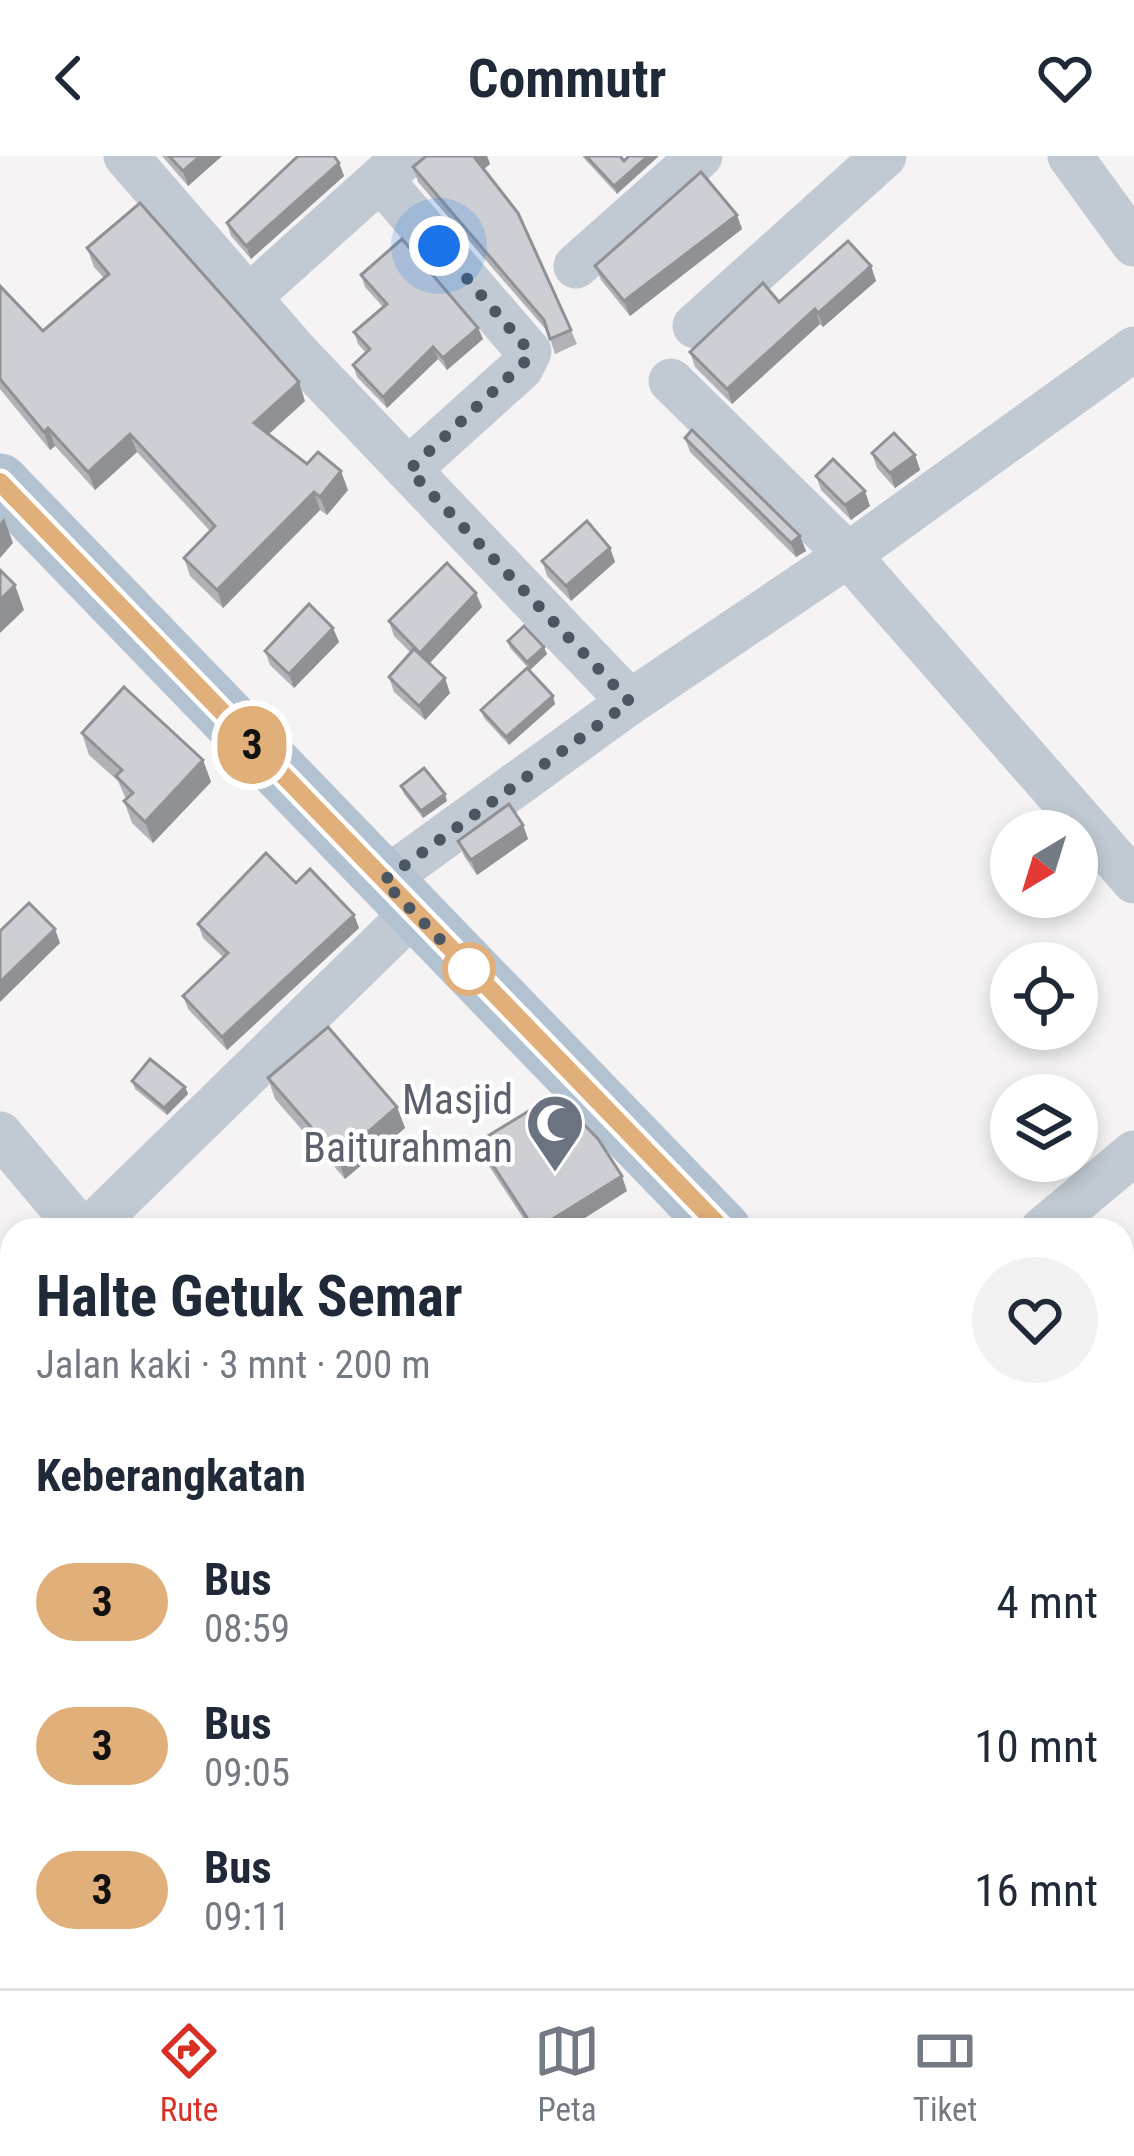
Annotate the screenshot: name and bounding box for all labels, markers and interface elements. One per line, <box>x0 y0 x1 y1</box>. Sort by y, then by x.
icon: back <box>36 45 102 111</box>
icon: heart <box>1032 45 1098 111</box>
text: Commutr <box>468 47 666 110</box>
your location <box>409 216 469 276</box>
line badge: 3 <box>213 706 291 784</box>
text: 3 <box>241 720 263 769</box>
north arrow <box>990 810 1098 918</box>
map controls <box>990 810 1098 1182</box>
button: locate <box>990 942 1098 1050</box>
unlabelled marker <box>444 944 494 994</box>
button: layers <box>990 1074 1098 1182</box>
place label: Masjid Baiturahman <box>303 1075 513 1172</box>
mosque icon: Masjid Baiturahman <box>524 1092 586 1174</box>
button: heart <box>972 1257 1098 1383</box>
text: Halte Getuk Semar <box>36 1263 463 1330</box>
text: Jalan kaki · 3 mnt · 200 m <box>36 1342 431 1388</box>
text: Keberangkatan <box>36 1449 306 1502</box>
text: Bus <box>204 1553 272 1606</box>
text: 4 mnt <box>996 1576 1098 1629</box>
text: 3 <box>91 1577 113 1626</box>
text: 08:59 <box>204 1606 290 1652</box>
text: Bus <box>204 1697 272 1750</box>
text: 10 mnt <box>974 1720 1098 1773</box>
text: 3 <box>91 1721 113 1770</box>
text: 09:05 <box>204 1750 290 1796</box>
text: Bus <box>204 1841 272 1894</box>
text: 16 mnt <box>974 1864 1098 1917</box>
text: 3 <box>91 1865 113 1914</box>
text: 09:11 <box>204 1894 290 1940</box>
tab: Rute <box>156 2018 222 2129</box>
tab: Peta <box>534 2018 600 2129</box>
tab: Tiket <box>912 2018 978 2129</box>

